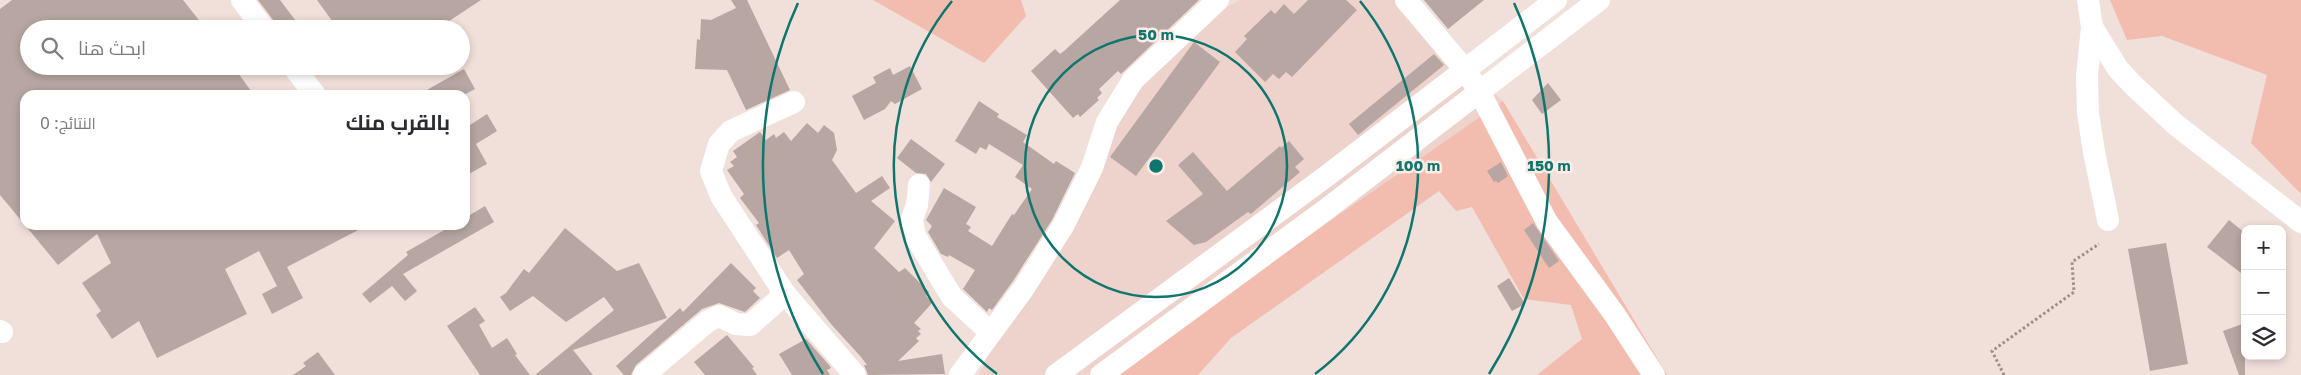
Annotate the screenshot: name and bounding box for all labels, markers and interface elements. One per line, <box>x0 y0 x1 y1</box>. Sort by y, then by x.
search box <box>20 20 470 75</box>
text: 50 m <box>1138 25 1174 43</box>
icon: search <box>38 34 66 62</box>
text: ابحث هنا <box>78 36 146 59</box>
text: بالقرب منك <box>346 109 450 135</box>
text: النتائج: 0 <box>40 113 96 133</box>
text: 100 m <box>1396 156 1440 174</box>
text: 150 m <box>1527 156 1571 174</box>
centre of rings <box>1147 157 1165 175</box>
map controls <box>2241 225 2286 360</box>
button: + <box>2241 225 2286 270</box>
button: − <box>2241 270 2286 315</box>
button: layers <box>2241 315 2286 360</box>

